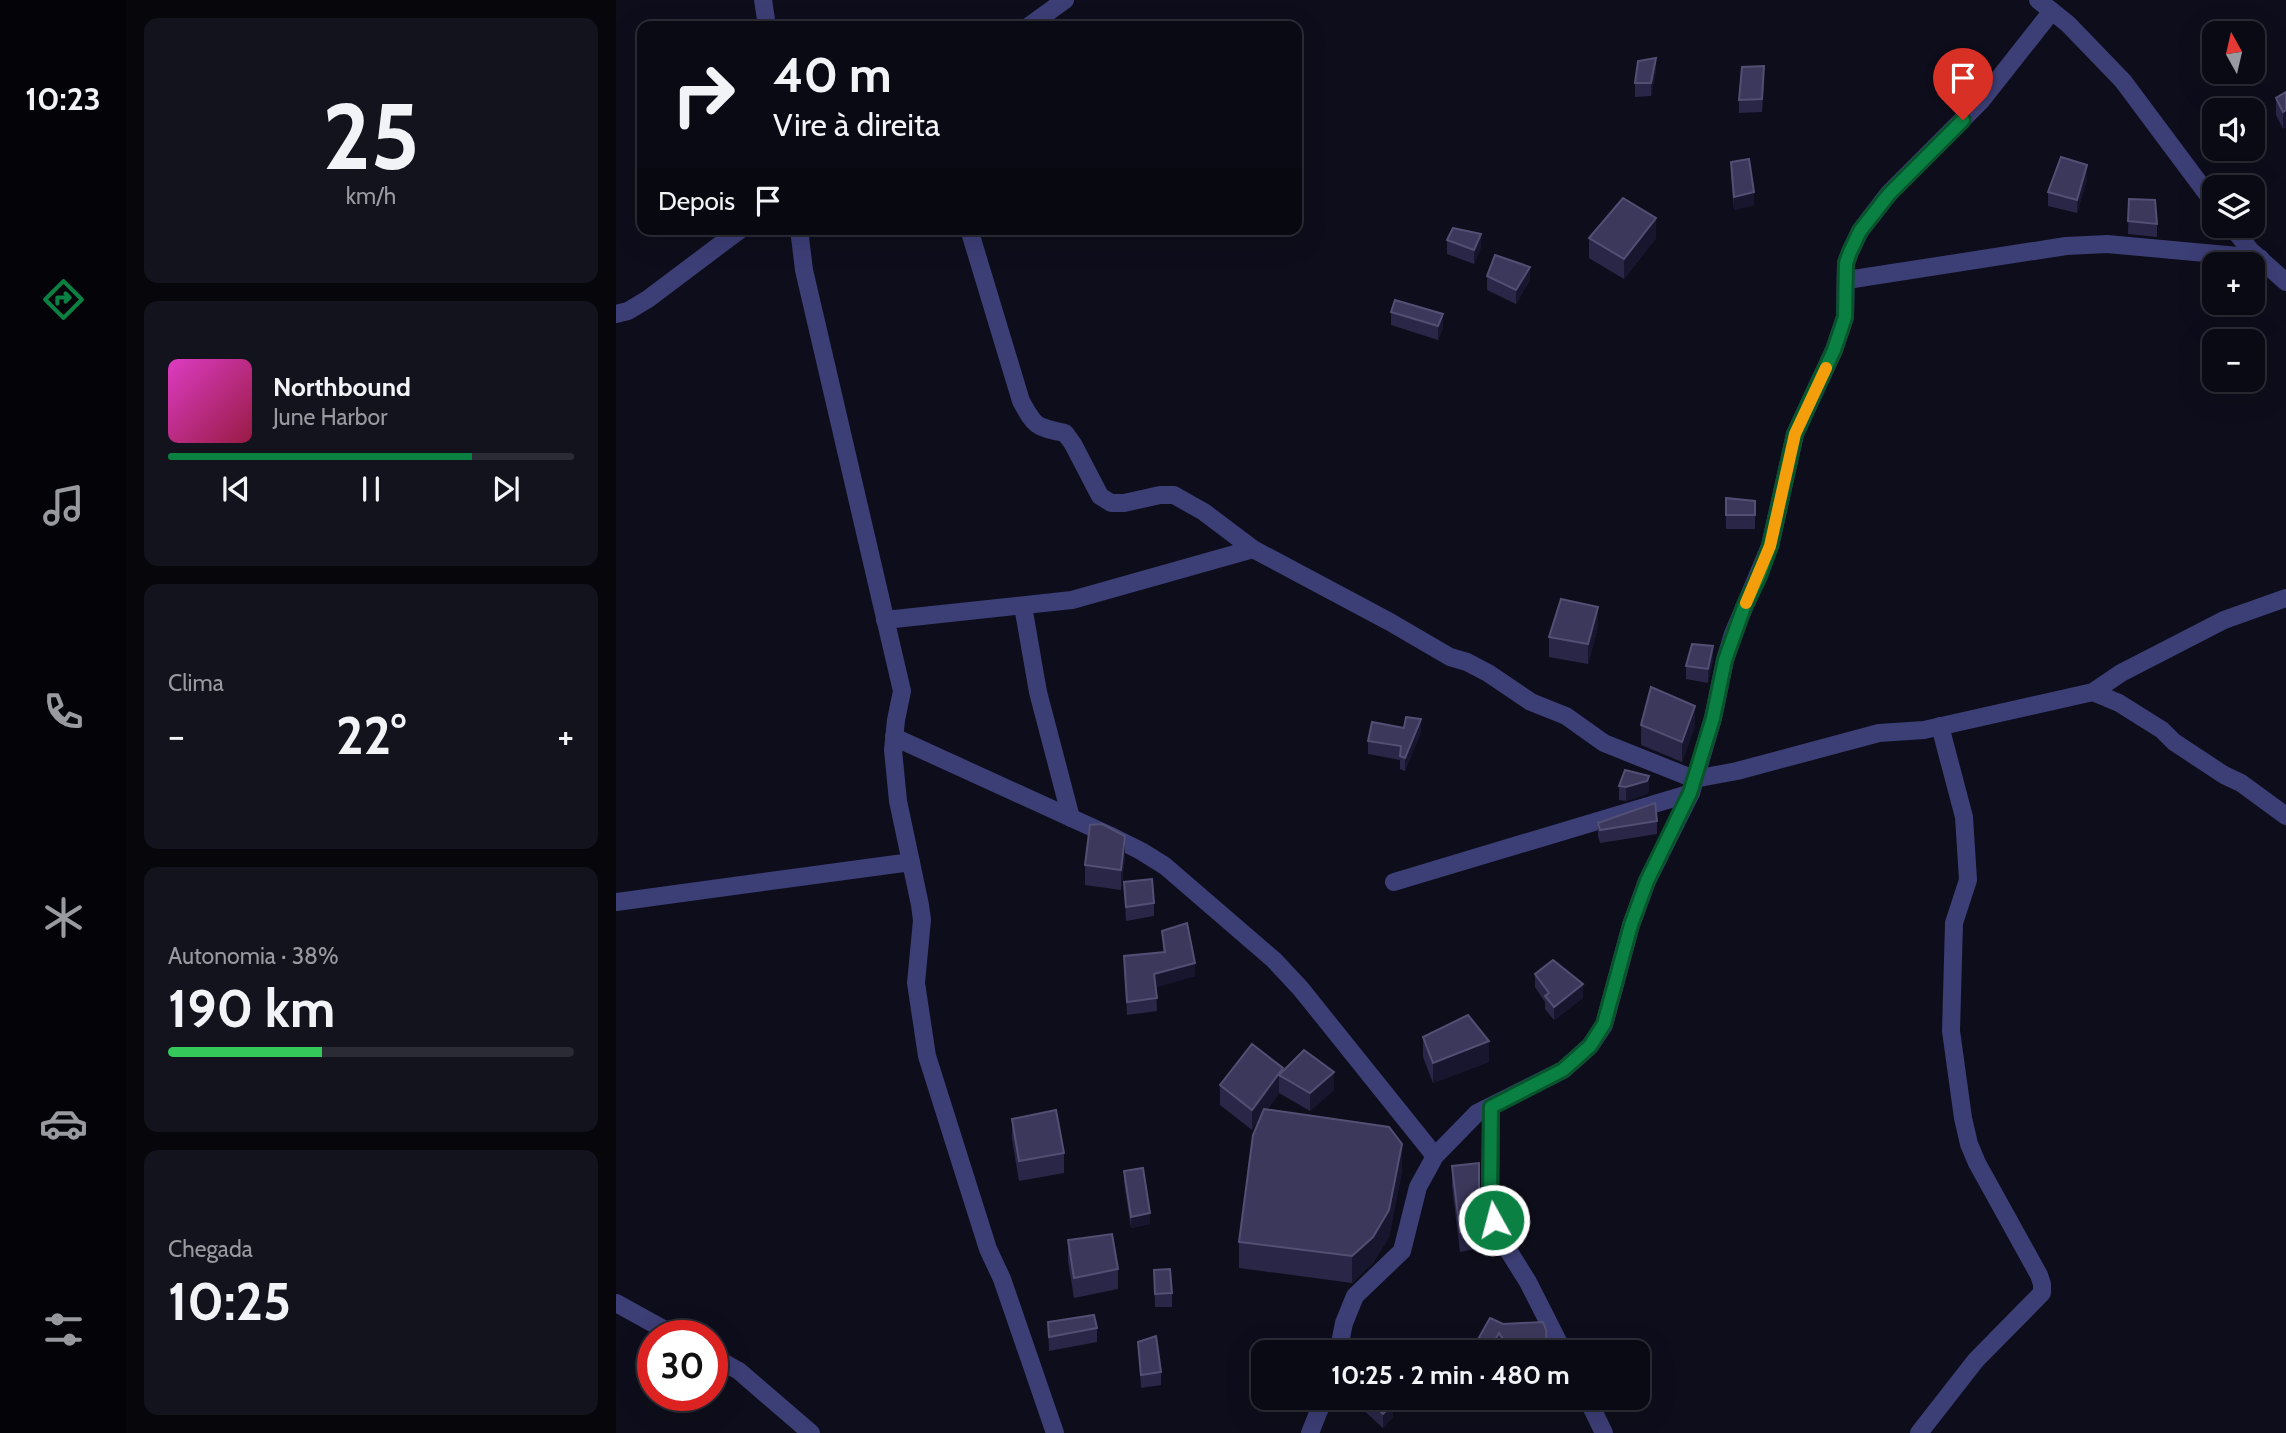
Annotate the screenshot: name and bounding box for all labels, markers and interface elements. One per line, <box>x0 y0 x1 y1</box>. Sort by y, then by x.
north arrow <box>2202 21 2264 84</box>
map controls <box>2202 21 2265 392</box>
text: 40 m <box>773 45 892 104</box>
pin <box>1933 48 1993 120</box>
icon: right <box>658 49 749 140</box>
icon: arrive <box>1944 59 1982 97</box>
text: 10:23 <box>25 79 101 118</box>
text: 25 <box>322 81 420 192</box>
button: sound <box>2202 98 2265 161</box>
text: Vire à direita <box>773 105 940 144</box>
button: layers <box>2202 175 2265 238</box>
text: km/h <box>346 182 396 210</box>
icon: arrive <box>749 182 787 220</box>
text: Depois <box>658 185 735 217</box>
button: + <box>2202 252 2265 315</box>
icon: directions <box>39 275 88 324</box>
button: − <box>2202 329 2265 392</box>
text: Northbound <box>273 371 411 403</box>
text: June Harbor <box>273 403 387 431</box>
icon: previous <box>217 470 255 508</box>
icon: pause <box>352 470 390 508</box>
icon: next <box>487 470 525 508</box>
icon: music <box>39 481 88 530</box>
text: Clima <box>168 669 224 697</box>
icon: phone <box>39 687 88 736</box>
text: 22° <box>336 704 406 767</box>
text: − <box>168 712 185 759</box>
text: + <box>557 712 574 759</box>
icon: climate <box>39 893 88 942</box>
text: Autonomia · 38% <box>168 942 339 970</box>
text: 190 km <box>168 977 335 1040</box>
icon: car <box>39 1099 88 1148</box>
position arrow <box>1457 1183 1531 1257</box>
text: Chegada <box>168 1235 253 1263</box>
text: 10:25 <box>168 1270 291 1333</box>
icon: filters <box>39 1305 88 1354</box>
speed limit sign: 30 <box>637 1320 728 1411</box>
text: 10:25 · 2 min · 480 m <box>1331 1359 1570 1391</box>

